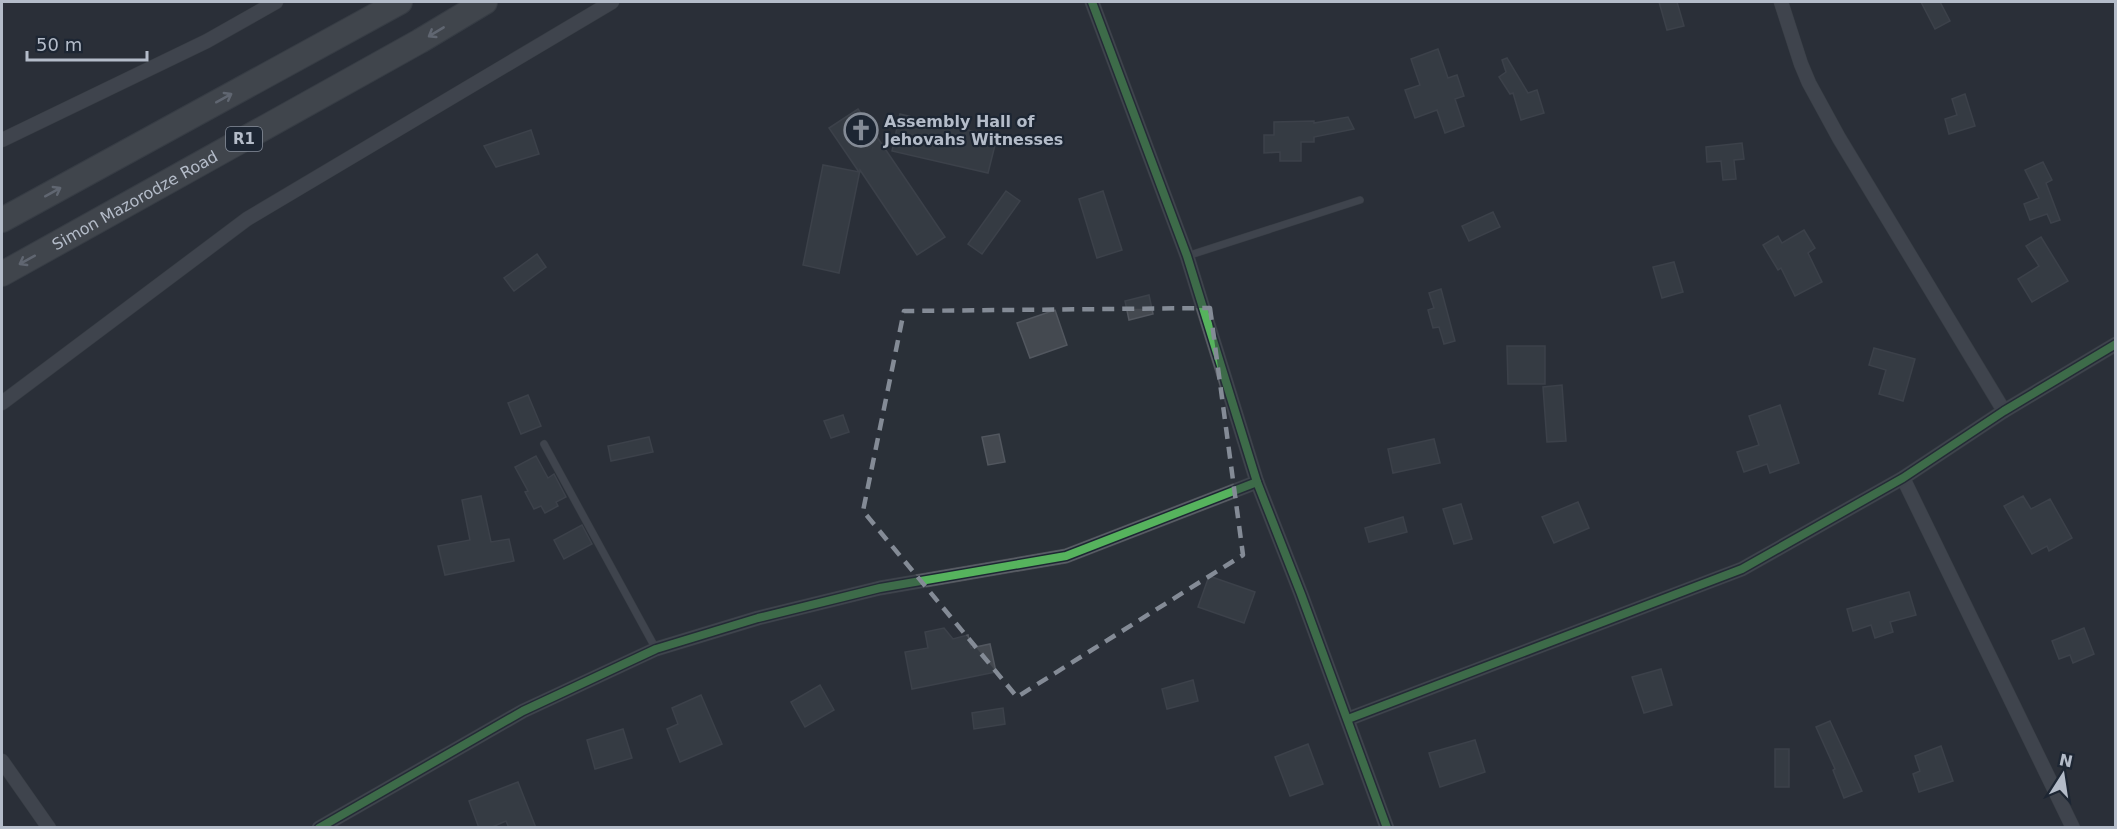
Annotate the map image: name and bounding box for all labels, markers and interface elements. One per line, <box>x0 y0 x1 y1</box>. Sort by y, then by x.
scale bar <box>27 24 147 62</box>
one-way arrow <box>427 26 444 39</box>
text: 50 m <box>36 34 82 55</box>
one-way arrow <box>215 92 232 104</box>
church icon: Assembly Hall of Jehovahs Witnesses <box>843 112 879 148</box>
place label: Assembly Hall of Jehovahs Witnesses <box>883 112 1063 149</box>
road number: R1 <box>226 127 262 151</box>
street label: Simon Mazorodze Road <box>49 147 221 254</box>
one-way arrow <box>44 186 61 198</box>
one-way arrow <box>19 254 36 266</box>
north arrow <box>2033 745 2093 805</box>
text: N <box>2057 750 2075 772</box>

